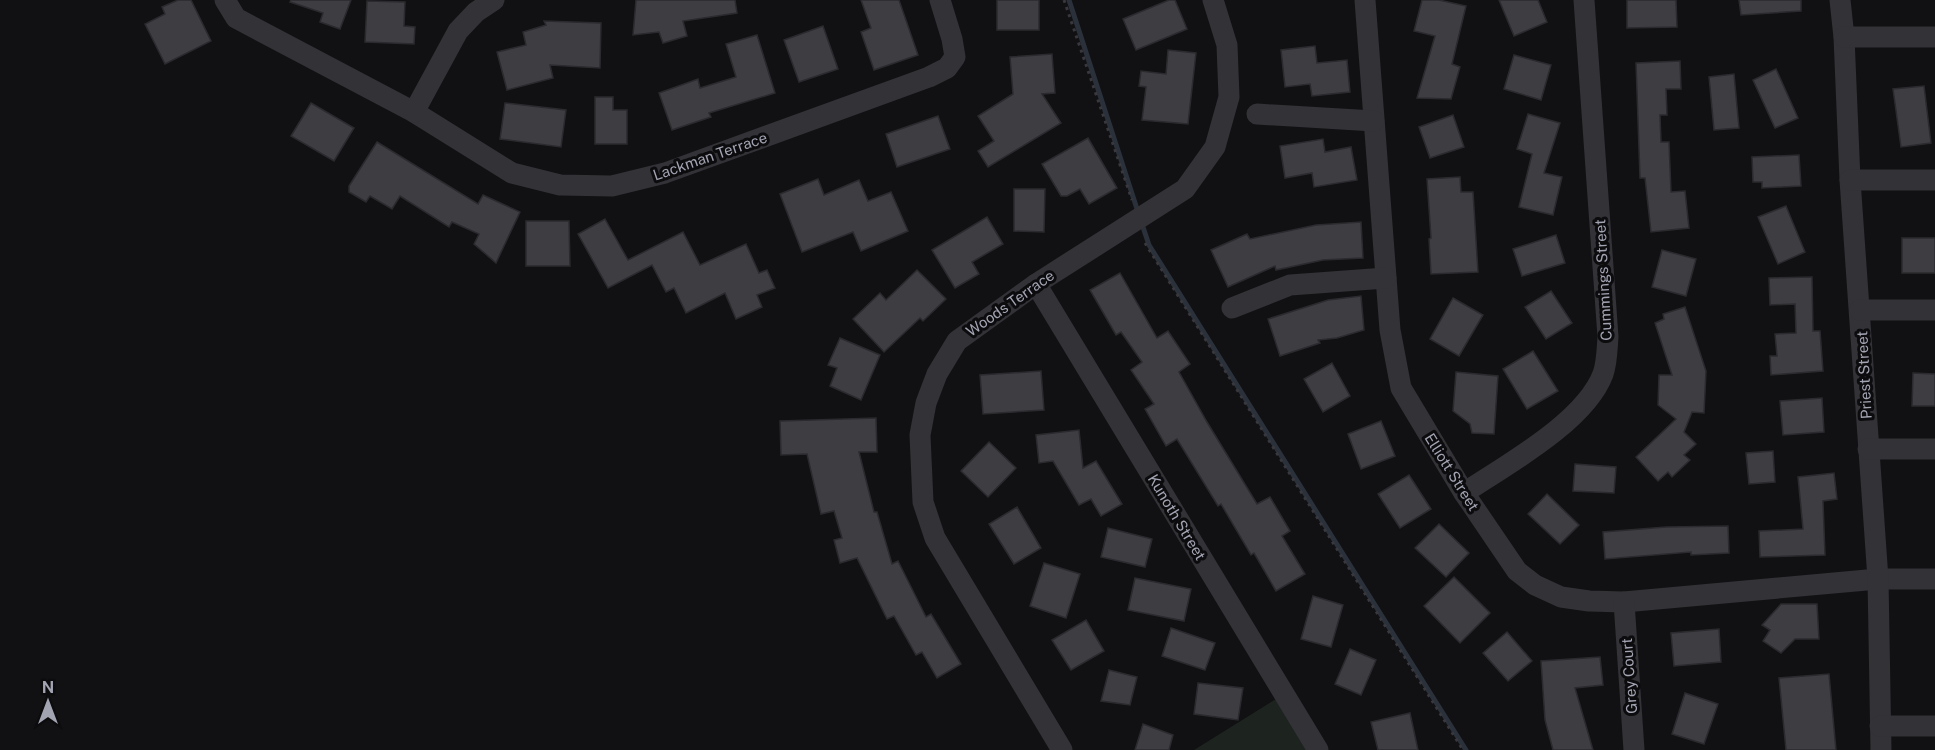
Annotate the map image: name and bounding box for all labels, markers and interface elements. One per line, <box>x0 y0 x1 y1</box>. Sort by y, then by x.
street label: Lackman Terrace <box>651 129 769 183</box>
street label: Cummings Street <box>1591 219 1615 341</box>
street label: Woods Terrace <box>963 266 1057 340</box>
street label: Priest Street <box>1853 330 1875 420</box>
street label: Elliott Street <box>1421 430 1483 514</box>
street label: Kunoth Street <box>1145 471 1209 563</box>
street label: Grey Court <box>1618 637 1640 714</box>
north arrow <box>18 672 78 732</box>
text: N <box>42 678 54 697</box>

